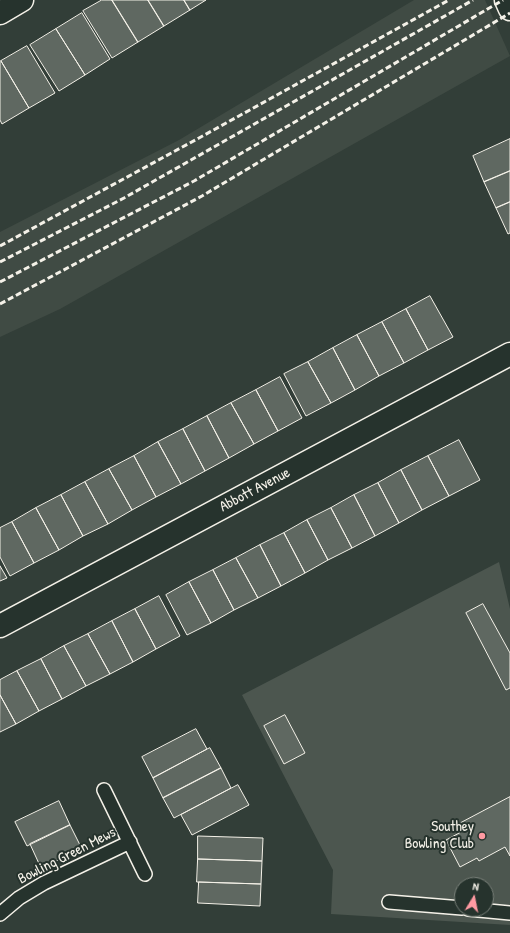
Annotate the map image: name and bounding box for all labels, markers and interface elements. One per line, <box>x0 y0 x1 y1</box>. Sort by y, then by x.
street label: Abbott Avenue <box>217 464 293 516</box>
place label: Southey Bowling Club <box>405 818 474 853</box>
street label: Bowling Green Mews <box>15 824 119 888</box>
marker: Southey Bowling Club <box>477 831 487 841</box>
north arrow <box>454 877 494 917</box>
text: N <box>472 879 480 894</box>

